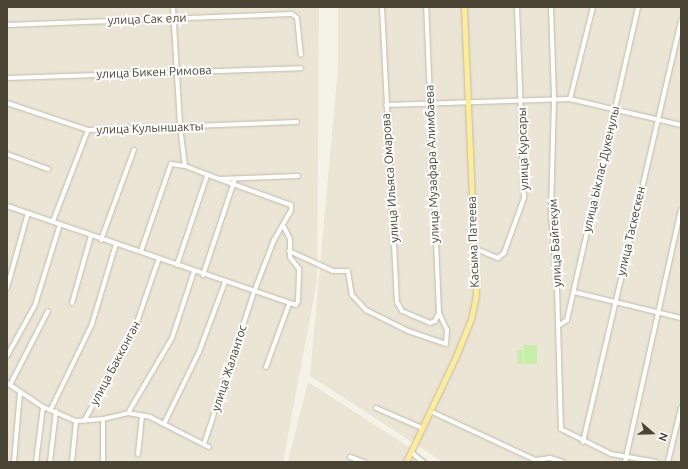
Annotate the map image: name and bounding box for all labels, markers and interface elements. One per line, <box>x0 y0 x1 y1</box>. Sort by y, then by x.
street label: улица Сак ели <box>107 10 187 28</box>
street label: улица Бикен Римова <box>96 63 212 81</box>
street label: улица Музафара Алимбаева <box>422 85 442 243</box>
street label: улица Ыклас Дукенулы <box>579 104 623 234</box>
street label: улица Курсары <box>514 107 532 191</box>
street label: улица Ильяса Омарова <box>378 113 402 243</box>
street label: улица Кулыншакты <box>96 119 204 137</box>
street label: улица Таскескен <box>614 185 648 277</box>
street label: Касыма Патеева <box>464 196 482 288</box>
street label: улица Байгекум <box>545 198 565 288</box>
street label: улица Бакконган <box>87 318 143 408</box>
street label: улица Жалантос <box>208 323 250 413</box>
north arrow <box>632 413 672 453</box>
text: N <box>656 431 670 443</box>

